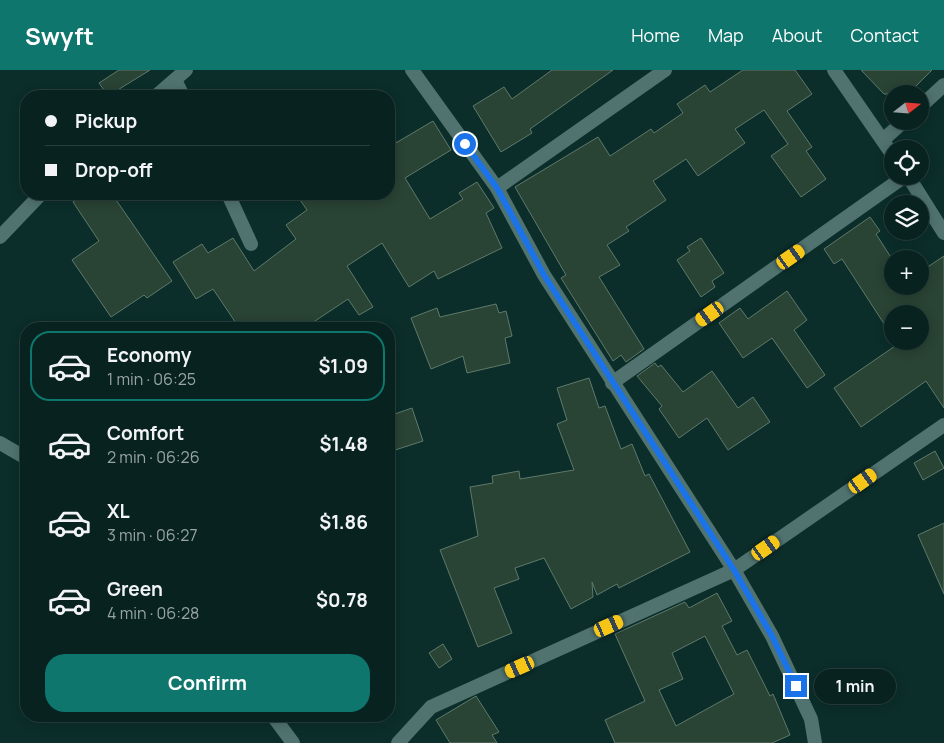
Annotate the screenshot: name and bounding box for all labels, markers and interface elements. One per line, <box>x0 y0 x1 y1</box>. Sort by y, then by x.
text: Swyft <box>25 19 94 52</box>
text: Home <box>631 23 680 47</box>
text: Map <box>708 23 744 47</box>
text: About <box>772 23 822 47</box>
text: Contact <box>850 23 919 47</box>
north arrow <box>884 85 929 130</box>
map controls <box>884 85 929 350</box>
text: Pickup <box>75 108 137 134</box>
route start <box>454 133 476 155</box>
button: locate <box>884 140 929 185</box>
text: Drop-off <box>75 157 152 183</box>
button: layers <box>884 195 929 240</box>
car <box>774 242 807 272</box>
button: + <box>884 250 929 295</box>
car <box>693 299 726 329</box>
button: − <box>884 305 929 350</box>
text: Economy <box>107 342 191 368</box>
icon: car <box>47 344 92 389</box>
text: $1.09 <box>318 353 368 379</box>
text: 1 min · 06:25 <box>107 368 196 390</box>
text: Comfort <box>107 420 184 446</box>
icon: car <box>47 422 92 467</box>
text: $1.48 <box>320 431 368 457</box>
text: 2 min · 06:26 <box>107 446 200 468</box>
car <box>846 466 879 496</box>
text: XL <box>107 498 130 524</box>
icon: car <box>47 500 92 545</box>
text: $1.86 <box>319 509 368 535</box>
text: 3 min · 06:27 <box>107 524 198 546</box>
car <box>749 533 782 563</box>
text: Green <box>107 576 163 602</box>
icon: car <box>47 578 92 623</box>
text: $0.78 <box>316 587 368 613</box>
text: 4 min · 06:28 <box>107 602 199 624</box>
car <box>592 613 625 639</box>
button: Confirm <box>45 654 370 712</box>
car <box>503 654 536 680</box>
callout: 1 min <box>814 668 896 704</box>
route end <box>785 675 807 697</box>
text: 1 min <box>835 675 875 697</box>

